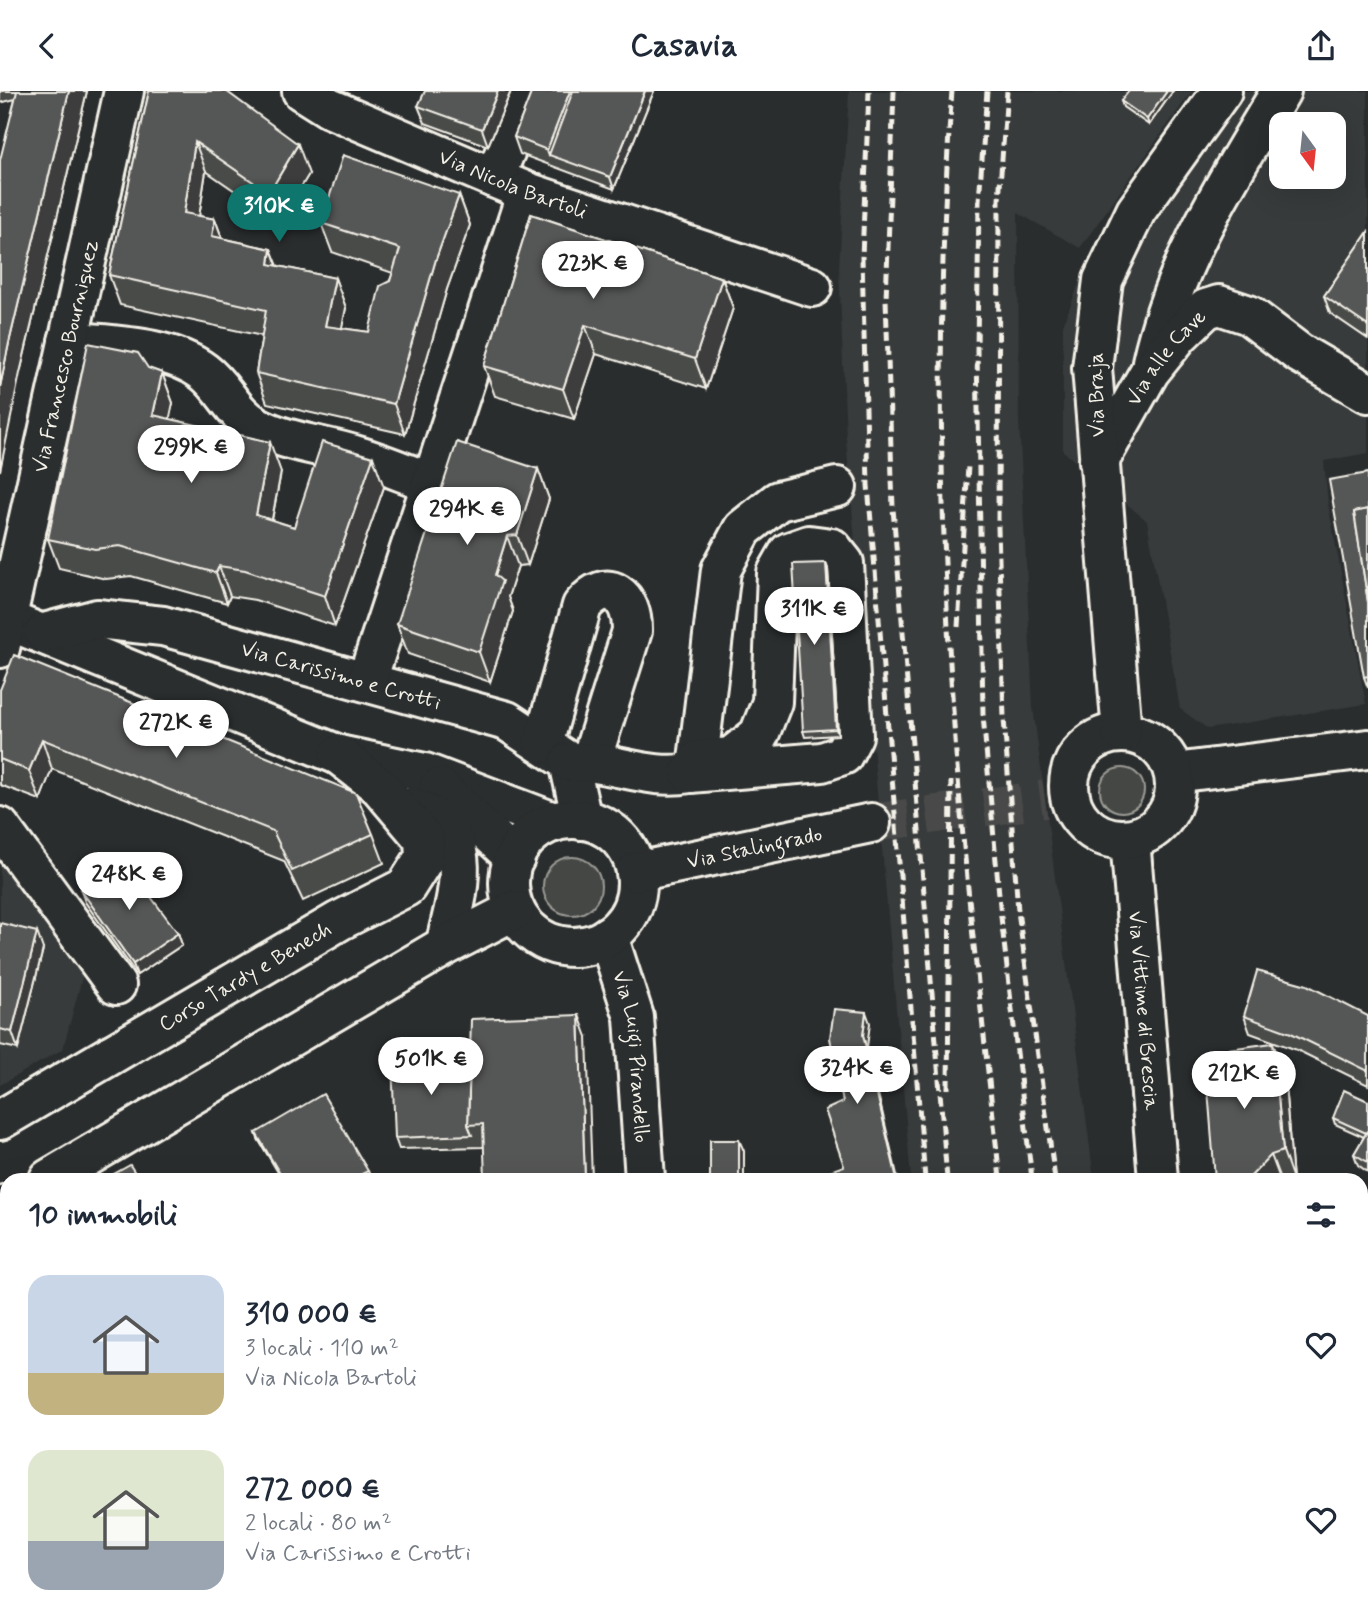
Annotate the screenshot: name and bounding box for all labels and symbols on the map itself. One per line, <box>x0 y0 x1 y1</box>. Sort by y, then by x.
north arrow <box>1269 112 1346 189</box>
street label: Via Nicola Bartoli <box>434 143 590 226</box>
pin: 310K € <box>222 185 336 244</box>
street label: Via Francesco Bourniquez <box>26 237 105 475</box>
pin: 223K € <box>536 241 650 301</box>
street label: Via alle Cave <box>1120 303 1213 411</box>
street label: Via Braja <box>1082 352 1112 438</box>
pin: 299K € <box>134 425 248 485</box>
pin: 294K € <box>410 487 524 547</box>
pin: 311K € <box>757 587 871 647</box>
street label: Via Carissimo e Crotti <box>238 635 444 717</box>
pin: 272K € <box>119 701 233 760</box>
street label: Via Stalingrado <box>685 821 825 876</box>
pin: 248K € <box>72 853 186 912</box>
street label: Via Vittime di Brescia <box>1121 910 1165 1112</box>
street label: Corso Tardy e Benech <box>154 915 337 1039</box>
street label: Via Luigi Pirandello <box>605 967 656 1144</box>
pin: 501K € <box>374 1037 488 1097</box>
pin: 324K € <box>800 1047 914 1106</box>
pin: 212K € <box>1187 1051 1301 1111</box>

